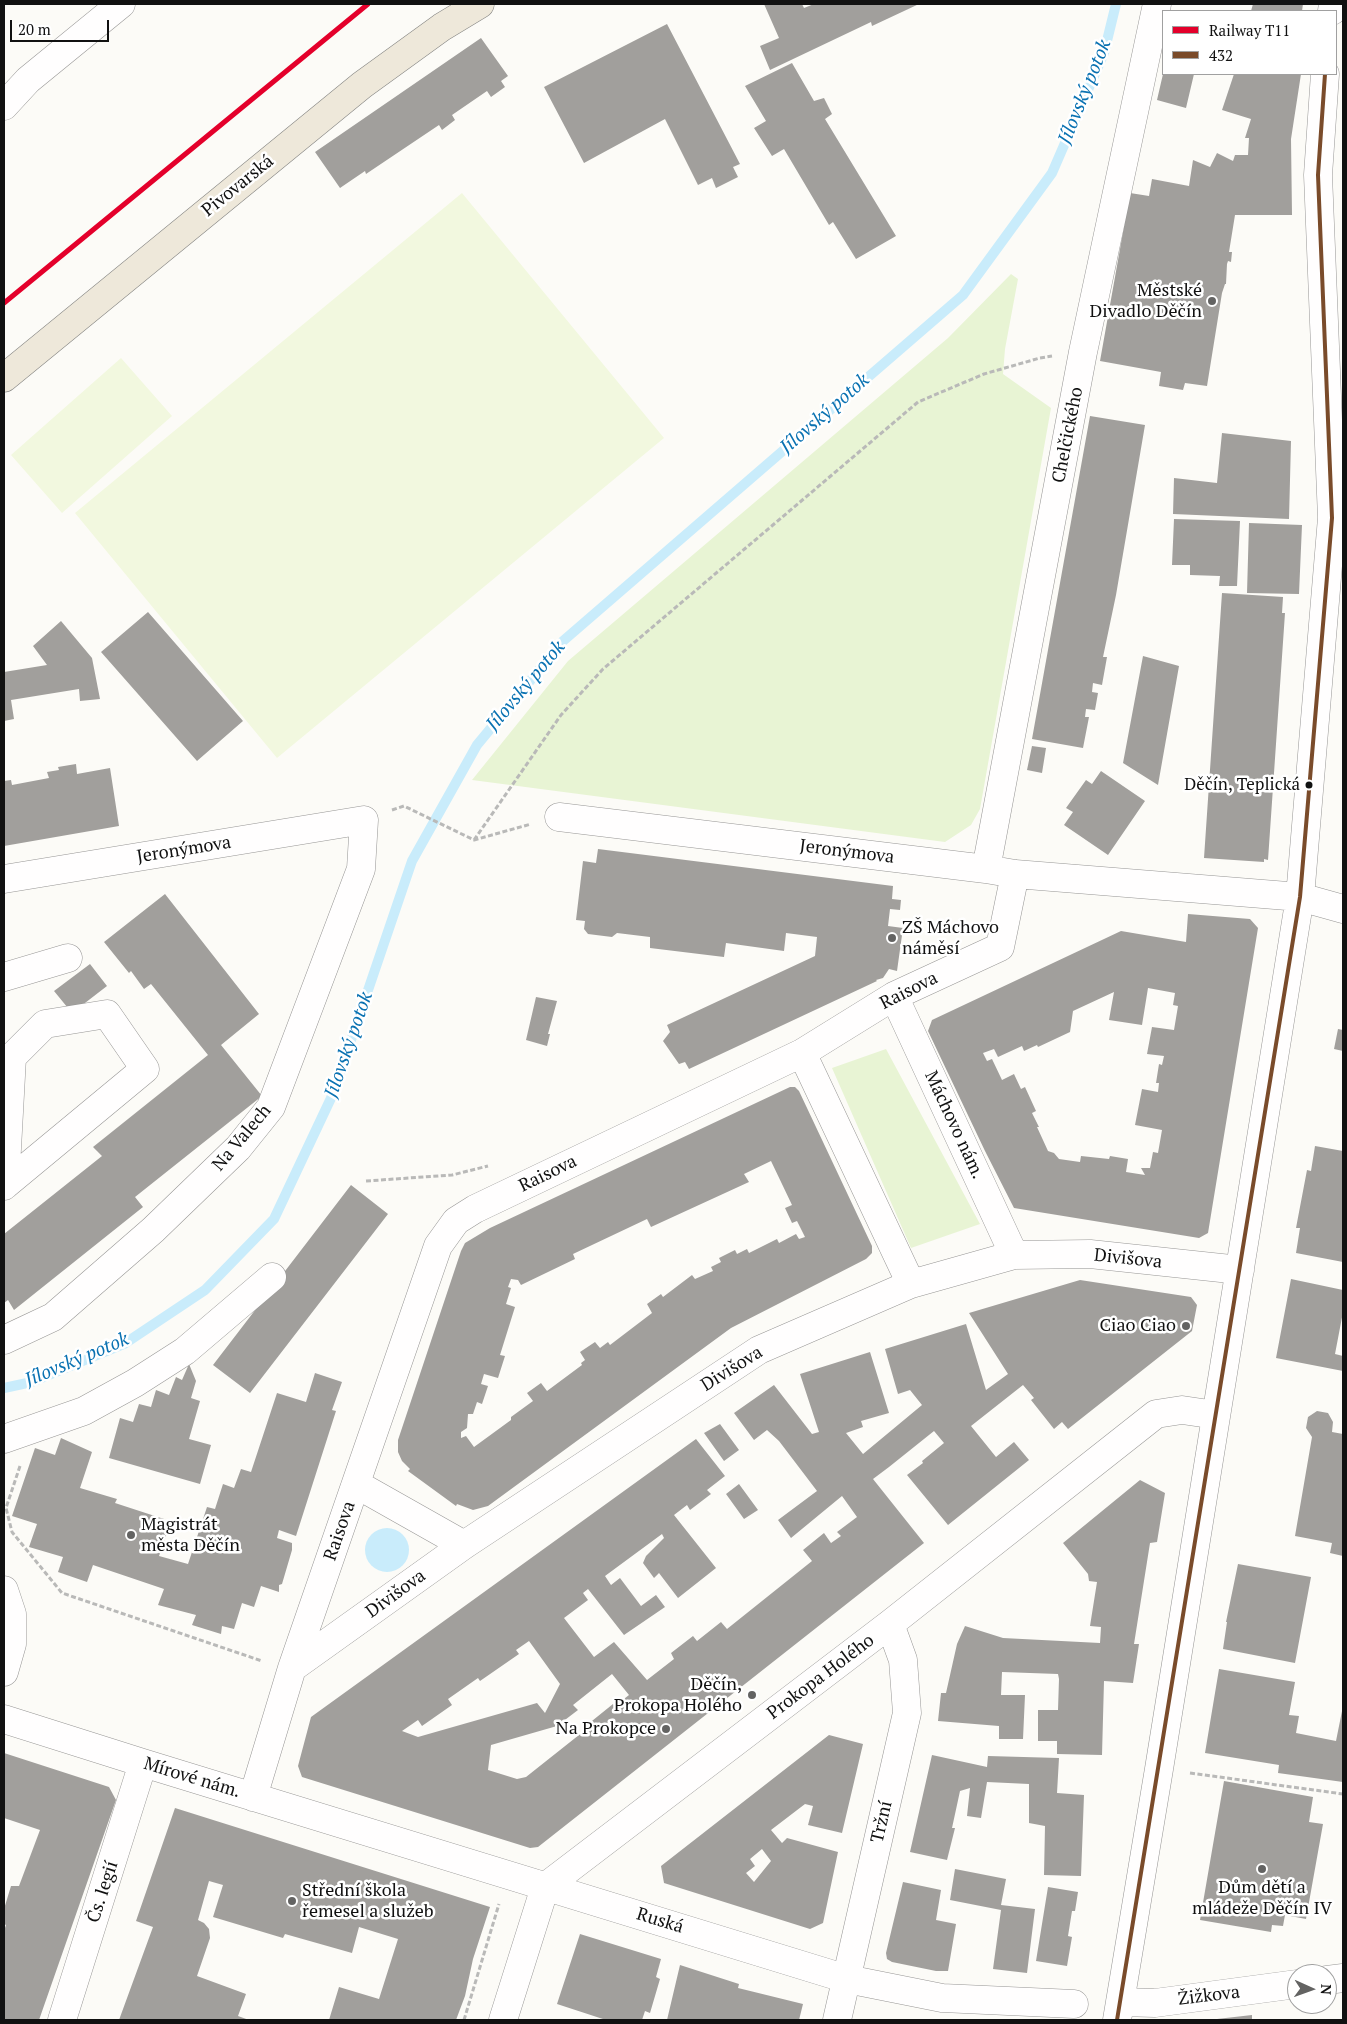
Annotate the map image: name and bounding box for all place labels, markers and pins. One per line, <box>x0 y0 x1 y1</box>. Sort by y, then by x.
place label: Městské Divadlo Děčín <box>1090 280 1202 322</box>
marker: Městské Divadlo Děčín <box>1206 295 1218 307</box>
place label: Děčín, Teplická <box>1184 775 1300 795</box>
marker: Děčín, Teplická <box>1304 780 1314 790</box>
place label: ZŠ Máchovo náměsí <box>902 917 999 960</box>
marker: ZŠ Máchovo náměsí <box>886 932 898 944</box>
place label: Ciao Ciao <box>1100 1315 1176 1337</box>
marker: Ciao Ciao <box>1180 1320 1192 1332</box>
place label: Magistrát města Děčín <box>141 1514 240 1556</box>
marker: Magistrát města Děčín <box>125 1529 137 1541</box>
place label: Děčín, Prokopa Holého <box>614 1674 742 1716</box>
marker: Děčín, Prokopa Holého <box>746 1689 758 1701</box>
place label: Na Prokopce <box>555 1718 656 1740</box>
marker: Na Prokopce <box>660 1723 672 1735</box>
marker: Dům dětí a mládeže Děčín IV <box>1256 1863 1268 1875</box>
place label: Dům dětí a mládeže Děčín IV <box>1192 1877 1332 1920</box>
place label: Střední škola řemesel a služeb <box>302 1880 434 1922</box>
marker: Střední škola řemesel a služeb <box>286 1895 298 1907</box>

